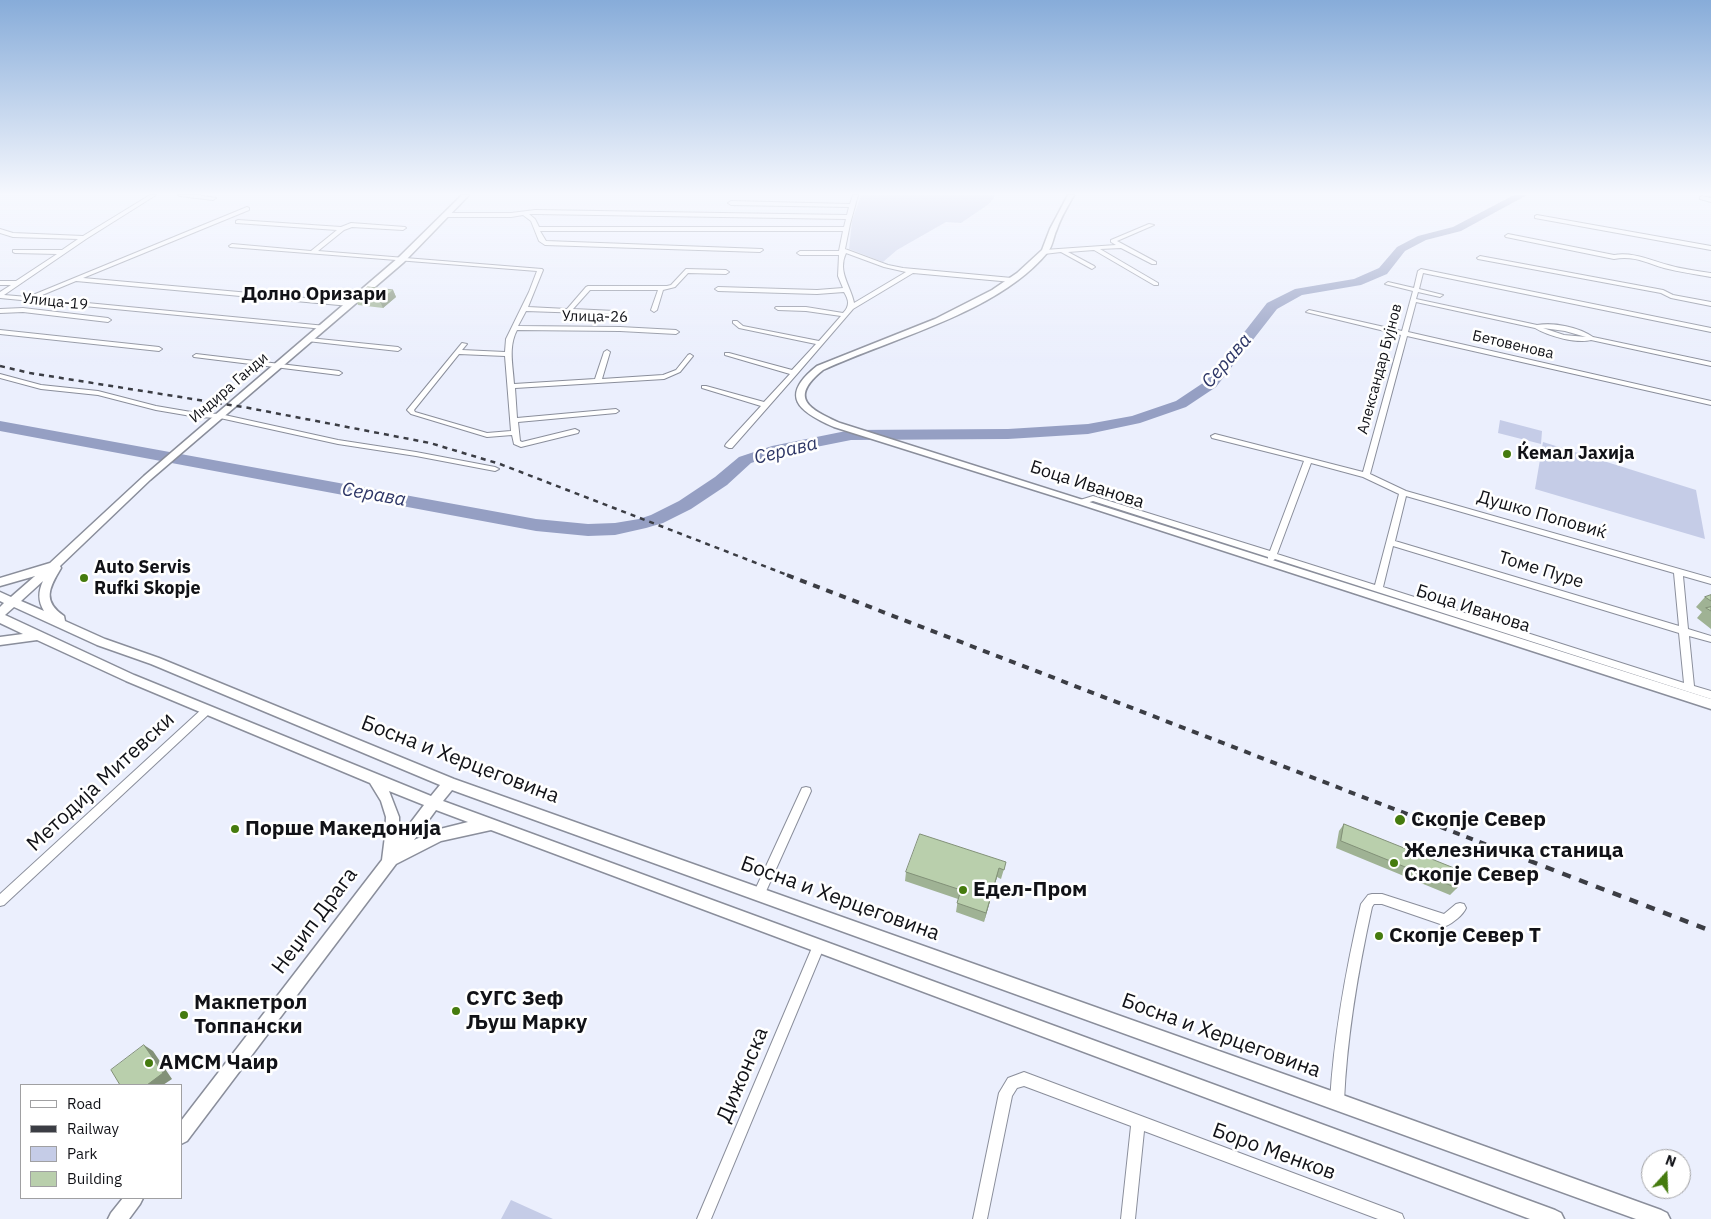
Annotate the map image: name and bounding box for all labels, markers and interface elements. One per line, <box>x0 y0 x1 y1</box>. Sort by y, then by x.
district label: Долно Оризари <box>241 284 387 306</box>
street label: Улица-19 <box>21 290 89 314</box>
street label: Александар Бујнов <box>1354 302 1406 436</box>
street label: Улица-26 <box>562 307 628 327</box>
street label: Бетовенова <box>1471 327 1555 363</box>
water label: Серава <box>1197 329 1257 393</box>
street label: Индира Ганди <box>186 349 272 427</box>
water label: Серава <box>752 432 820 470</box>
place label: Ќемал Јахија <box>1517 443 1634 465</box>
marker: Ќемал Јахија <box>1501 448 1513 460</box>
street label: Боца Иванова <box>1027 456 1147 514</box>
water label: Серава <box>340 478 408 512</box>
street label: Душко Поповиќ <box>1475 486 1609 544</box>
street label: Томе Пуре <box>1496 547 1586 593</box>
place label: Auto Servis Rufki Skopje <box>94 557 201 600</box>
marker: Auto Servis Rufki Skopje <box>78 572 90 584</box>
street label: Боца Иванова <box>1413 580 1533 638</box>
street label: Методија Митевски <box>22 707 180 857</box>
street label: Босна и Херцеговина <box>357 711 563 809</box>
place label: Скопје Север <box>1411 807 1546 833</box>
marker: Скопје Север <box>1393 813 1407 827</box>
place label: Порше Македонија <box>245 816 441 842</box>
marker: Порше Македонија <box>229 823 241 835</box>
place label: Железничка станица Скопје Север <box>1404 838 1624 888</box>
street label: Босна и Херцеговина <box>737 851 943 947</box>
marker: Железничка станица Скопје Север <box>1388 857 1400 869</box>
street label: Неџип Драга <box>267 863 363 979</box>
place label: Едел-Пром <box>973 877 1087 903</box>
marker: Едел-Пром <box>957 884 969 896</box>
place label: Скопје Север Т <box>1389 923 1541 949</box>
marker: Скопје Север Т <box>1373 930 1385 942</box>
place label: СУГС Зеф Љуш Марку <box>466 986 587 1036</box>
street label: Босна и Херцеговина <box>1118 988 1324 1084</box>
place label: Макпетрол Топпански <box>194 990 307 1040</box>
marker: СУГС Зеф Љуш Марку <box>450 1005 462 1017</box>
marker: Макпетрол Топпански <box>178 1009 190 1021</box>
street label: Дижонска <box>712 1024 774 1126</box>
place label: АМСМ Чаир <box>159 1050 278 1076</box>
marker: АМСМ Чаир <box>143 1057 155 1069</box>
legend <box>20 1084 182 1199</box>
text: Road <box>67 1094 102 1113</box>
street label: Боро Менков <box>1209 1118 1339 1186</box>
text: Railway <box>67 1119 119 1138</box>
text: Park <box>67 1144 97 1163</box>
north arrow <box>1641 1149 1691 1199</box>
text: N <box>1663 1151 1679 1171</box>
text: Building <box>67 1169 122 1188</box>

